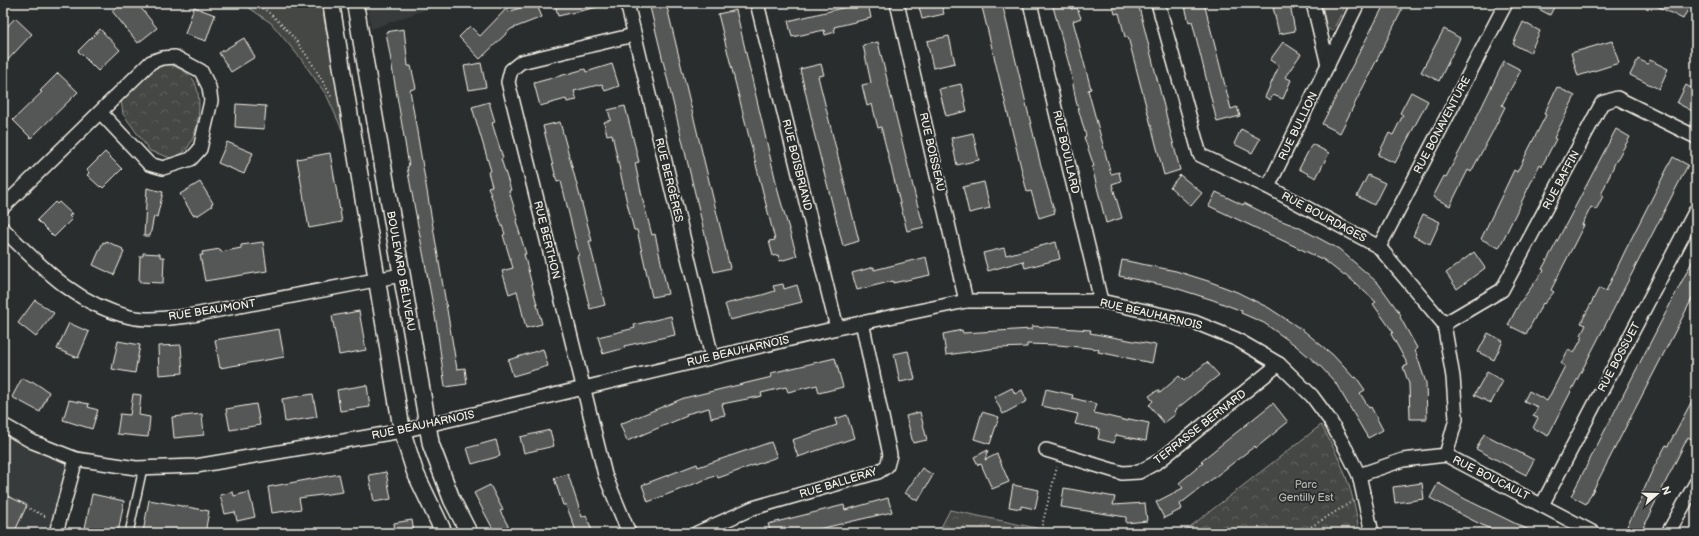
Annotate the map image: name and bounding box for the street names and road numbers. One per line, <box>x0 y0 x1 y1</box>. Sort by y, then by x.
street label: RUE BONAVENTURE <box>1411 74 1473 176</box>
street label: RUE BULLION <box>1276 90 1320 162</box>
street label: RUE BOULLARD <box>1050 109 1082 195</box>
street label: RUE BOISSEAU <box>917 111 947 193</box>
street label: RUE BOISBRIAND <box>779 118 815 212</box>
street label: RUE BERGÈRES <box>652 136 687 224</box>
street label: RUE BAFFIN <box>1540 148 1582 212</box>
street label: RUE BOURDAGES <box>1279 189 1369 245</box>
street label: RUE BERTHON <box>531 200 563 280</box>
street label: BOULEVARD BÉLIVEAU <box>384 210 419 332</box>
street label: RUE BEAUHARNOIS <box>1099 296 1204 332</box>
street label: RUE BEAUMONT <box>167 297 257 323</box>
street label: RUE BOSSUET <box>1595 320 1643 394</box>
street label: RUE BEAUHARNOIS <box>686 333 791 369</box>
street label: TERRASSE BERNARD <box>1151 387 1249 467</box>
street label: RUE BEAUHARNOIS <box>370 408 476 442</box>
street label: RUE BOUCAULT <box>1450 453 1532 503</box>
street label: RUE BALLERAY <box>798 465 879 501</box>

